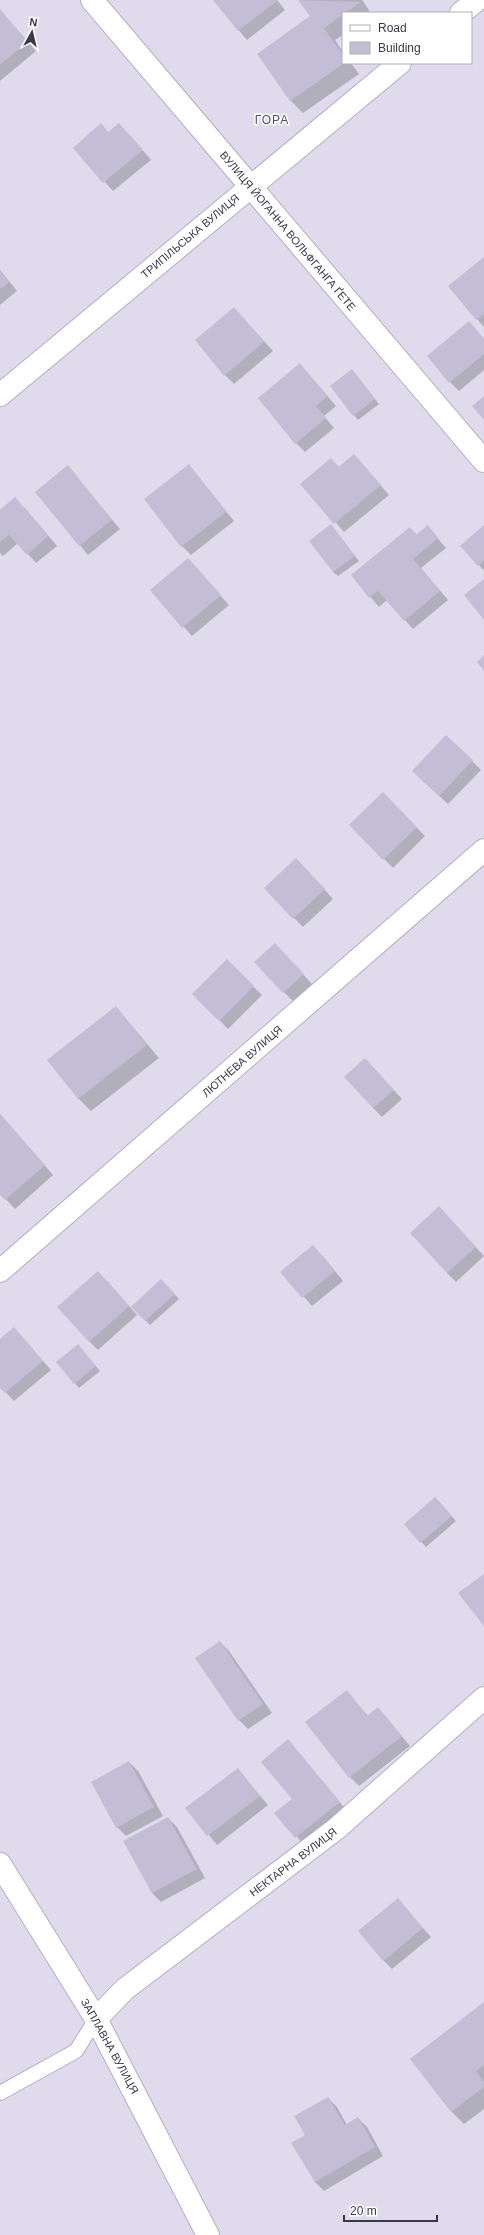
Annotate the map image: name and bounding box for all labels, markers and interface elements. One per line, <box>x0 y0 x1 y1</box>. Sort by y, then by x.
north arrow <box>12 12 52 52</box>
legend <box>342 12 472 64</box>
text: N <box>29 16 38 29</box>
text: Road <box>378 21 407 35</box>
text: Building <box>378 41 421 55</box>
district label: ГОРА <box>255 113 289 127</box>
street label: ВУЛИЦЯ ЙОГАННА ВОЛЬФГАНГА ҐЕТЕ <box>218 149 358 313</box>
street label: ТРИПІЛЬСЬКА ВУЛИЦЯ <box>139 192 241 280</box>
street label: ЛЮТНЕВА ВУЛИЦЯ <box>200 1023 284 1099</box>
street label: НЕКТАРНА ВУЛИЦЯ <box>247 1825 339 1899</box>
street label: ЗАПЛАВНА ВУЛИЦЯ <box>79 1996 141 2096</box>
scale bar <box>344 2197 437 2223</box>
text: 20 m <box>350 2204 377 2218</box>

